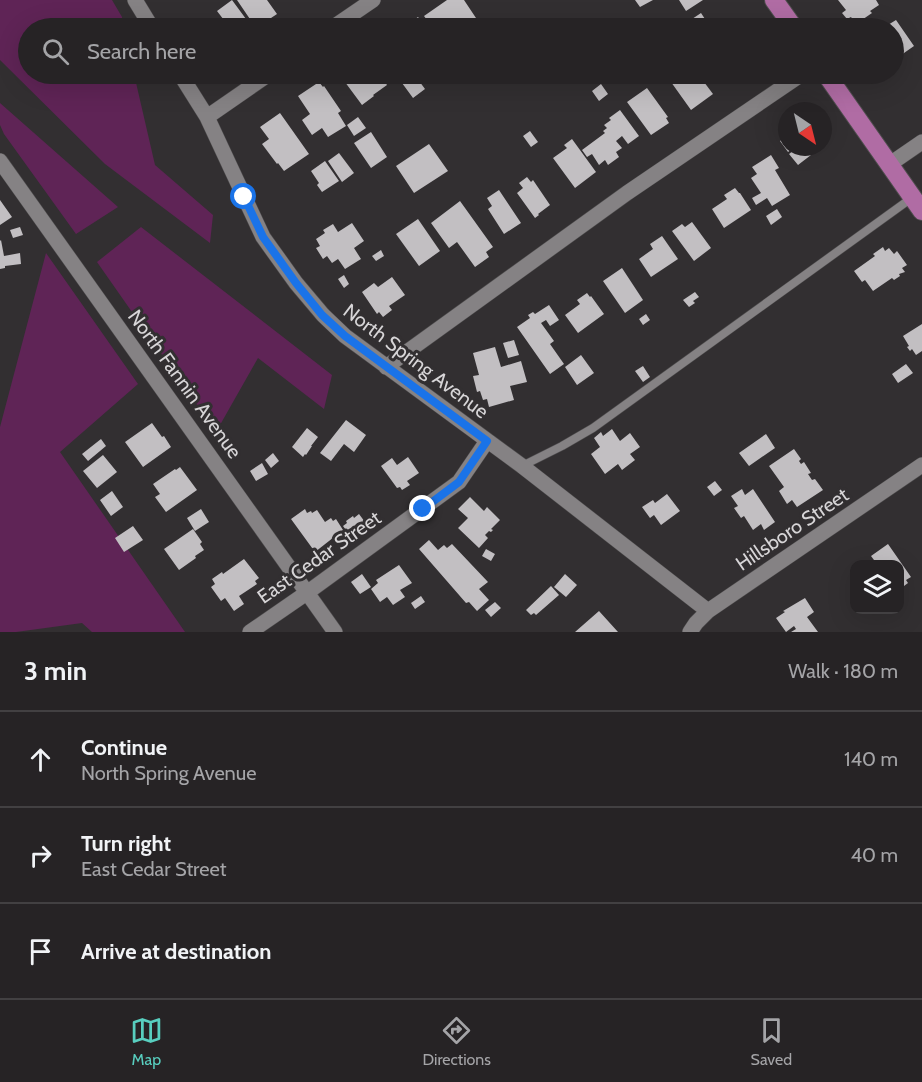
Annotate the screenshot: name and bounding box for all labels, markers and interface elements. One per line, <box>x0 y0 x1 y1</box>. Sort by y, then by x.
search box <box>18 18 904 84</box>
icon: search <box>39 35 72 68</box>
text: Search here <box>87 38 196 65</box>
north arrow <box>778 102 832 156</box>
route start <box>230 183 256 209</box>
street label: North Spring Avenue <box>339 299 493 423</box>
street label: North Fannin Avenue <box>123 305 247 463</box>
street label: Hillsboro Street <box>731 482 853 576</box>
route end <box>409 495 435 521</box>
street label: East Cedar Street <box>253 505 386 609</box>
map controls <box>850 560 904 614</box>
button: layers <box>850 560 904 614</box>
text: 3 min <box>24 655 87 687</box>
text: Walk · 180 m <box>788 659 898 683</box>
text: Continue <box>81 734 167 761</box>
icon: ahead <box>24 743 57 776</box>
text: 140 m <box>844 747 898 771</box>
text: North Spring Avenue <box>81 761 257 785</box>
text: Turn right <box>81 830 171 857</box>
icon: right <box>24 839 57 872</box>
text: 40 m <box>850 843 898 867</box>
text: East Cedar Street <box>81 857 226 881</box>
icon: arrive <box>24 935 57 968</box>
text: Arrive at destination <box>81 938 271 965</box>
tab: Map <box>130 1014 163 1069</box>
tab: Directions <box>423 1014 491 1069</box>
tab: Saved <box>751 1014 792 1069</box>

